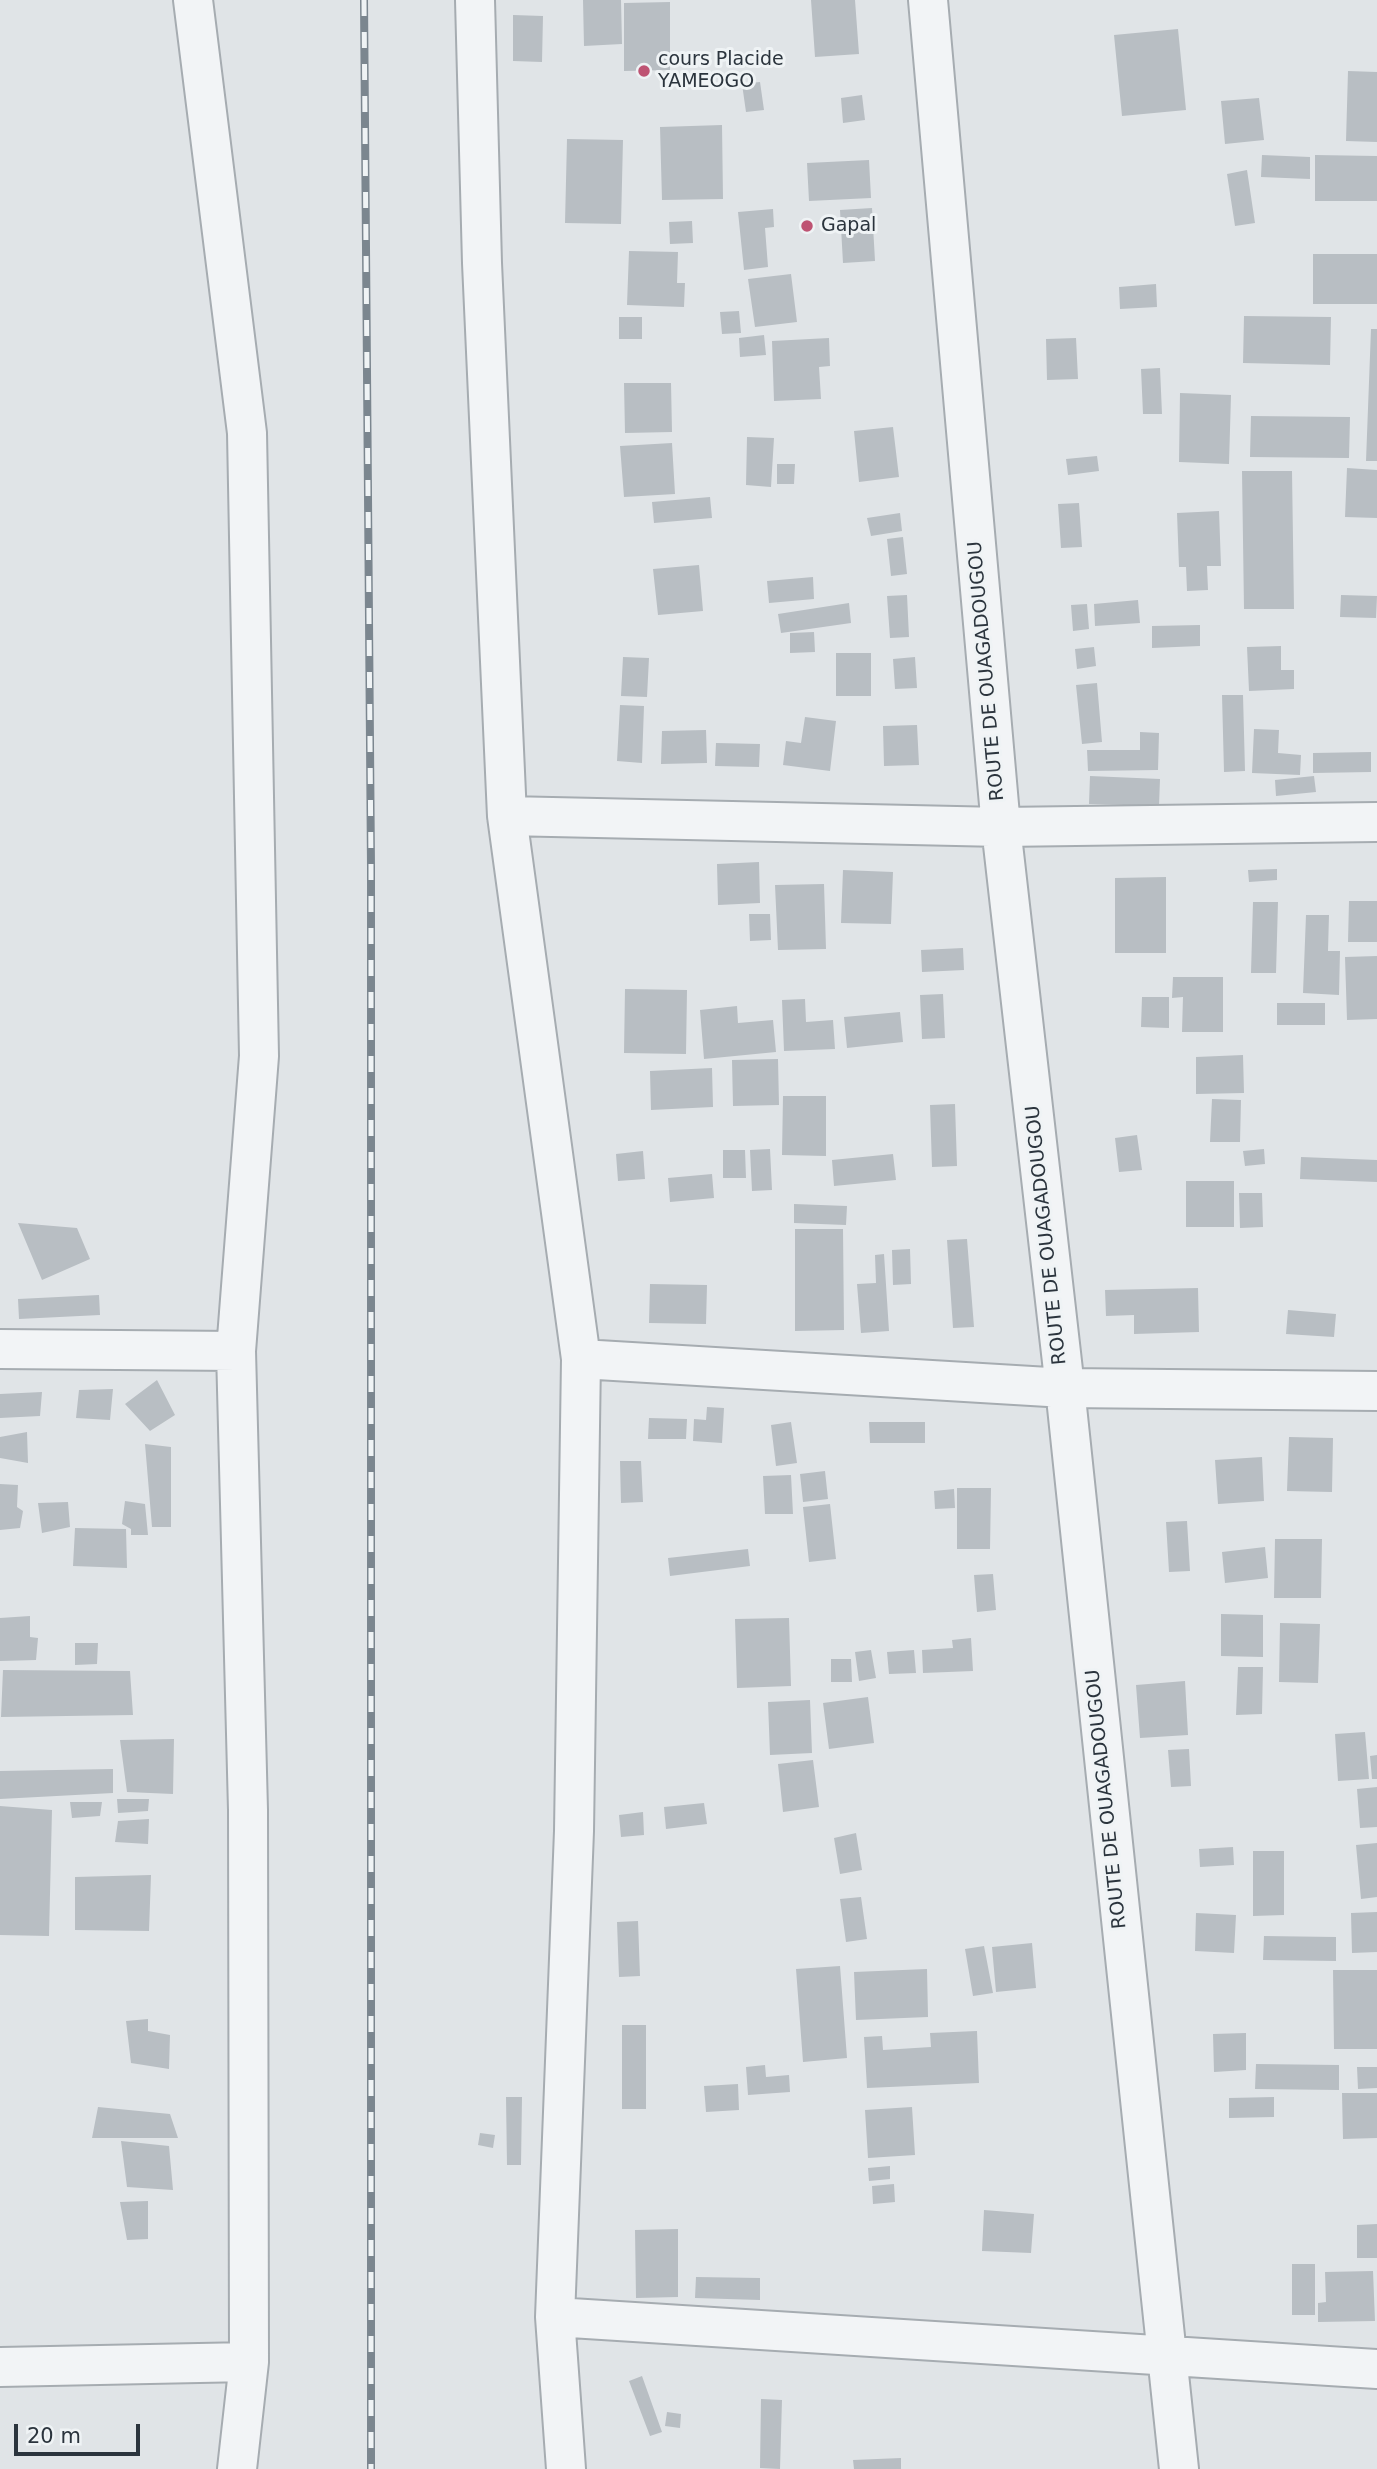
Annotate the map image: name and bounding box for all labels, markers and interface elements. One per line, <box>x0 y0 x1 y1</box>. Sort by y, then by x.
place label: cours Placide YAMEOGO <box>658 49 784 93</box>
marker: cours Placide YAMEOGO <box>636 63 652 79</box>
place label: Gapal <box>821 215 876 237</box>
marker: Gapal <box>799 218 815 234</box>
street label: ROUTE DE OUAGADOUGOU <box>964 540 1010 802</box>
street label: ROUTE DE OUAGADOUGOU <box>1022 1104 1072 1366</box>
street label: ROUTE DE OUAGADOUGOU <box>1082 1668 1132 1930</box>
scale bar <box>18 2410 144 2454</box>
text: 20 m <box>27 2424 81 2448</box>

